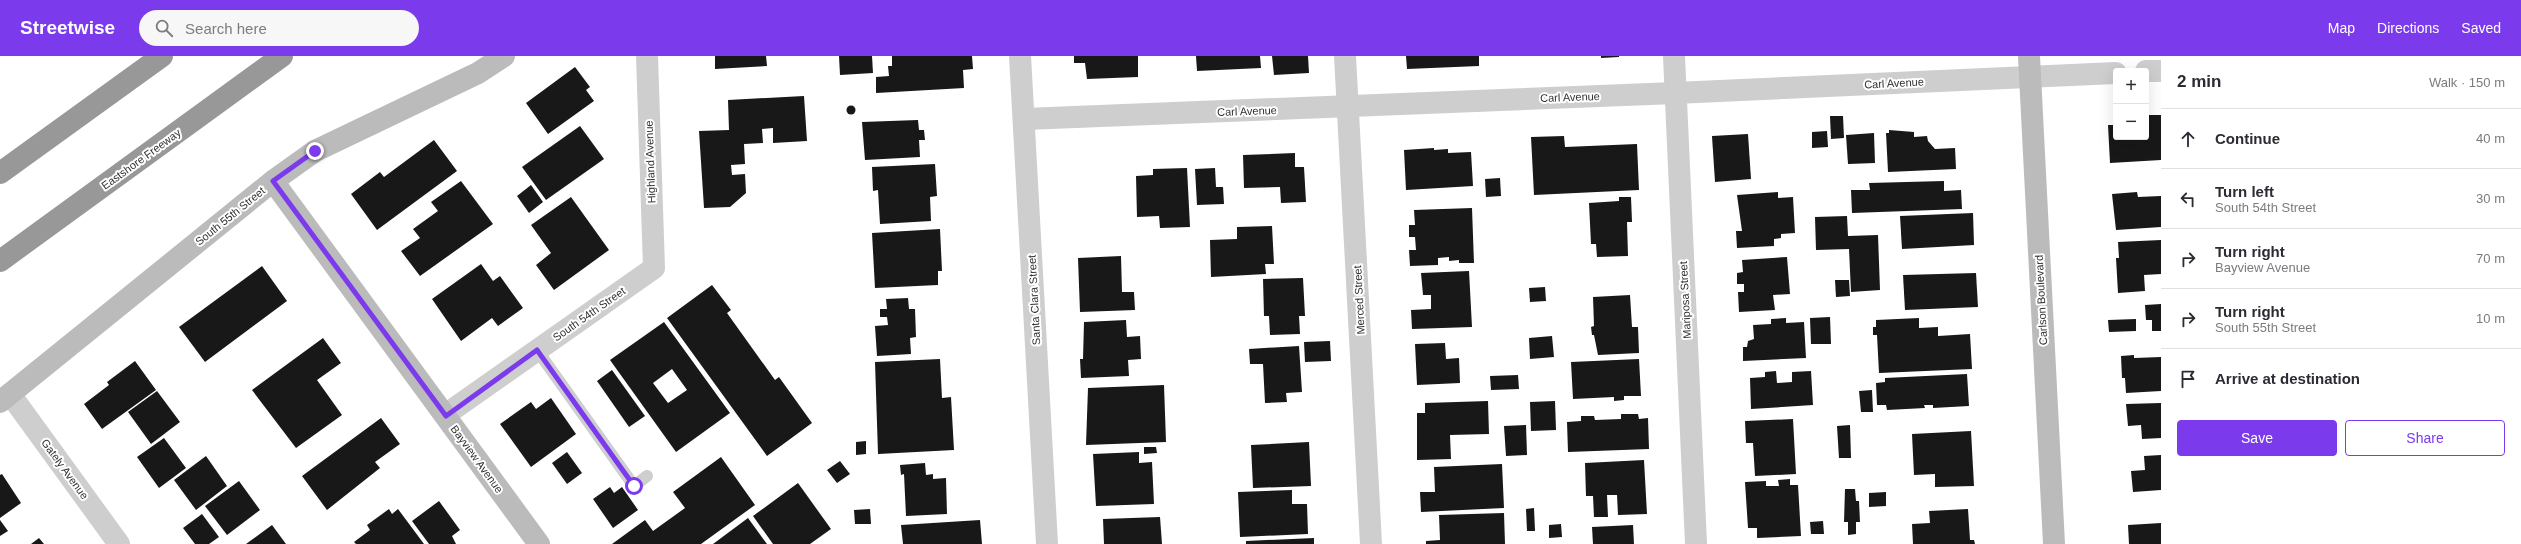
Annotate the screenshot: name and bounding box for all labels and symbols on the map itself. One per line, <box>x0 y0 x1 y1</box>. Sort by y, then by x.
street label: Carl Avenue <box>1864 75 1924 91</box>
street label: Carl Avenue <box>1540 90 1600 104</box>
street label: Carl Avenue <box>1217 104 1277 118</box>
street label: Highland Avenue <box>643 120 657 204</box>
street label: Eastshore Freeway <box>99 126 183 192</box>
route end <box>306 142 324 160</box>
street label: South 55th Street <box>193 184 267 248</box>
street label: Santa Clara Street <box>1026 254 1042 346</box>
street label: Carlson Boulevard <box>2033 254 2049 346</box>
street label: Mariposa Street <box>1677 261 1693 339</box>
street label: Merced Street <box>1351 265 1367 335</box>
street label: South 54th Street <box>550 285 628 343</box>
street label: Bayview Avenue <box>448 423 506 495</box>
street label: Gately Avenue <box>39 437 91 501</box>
route start <box>625 477 643 495</box>

